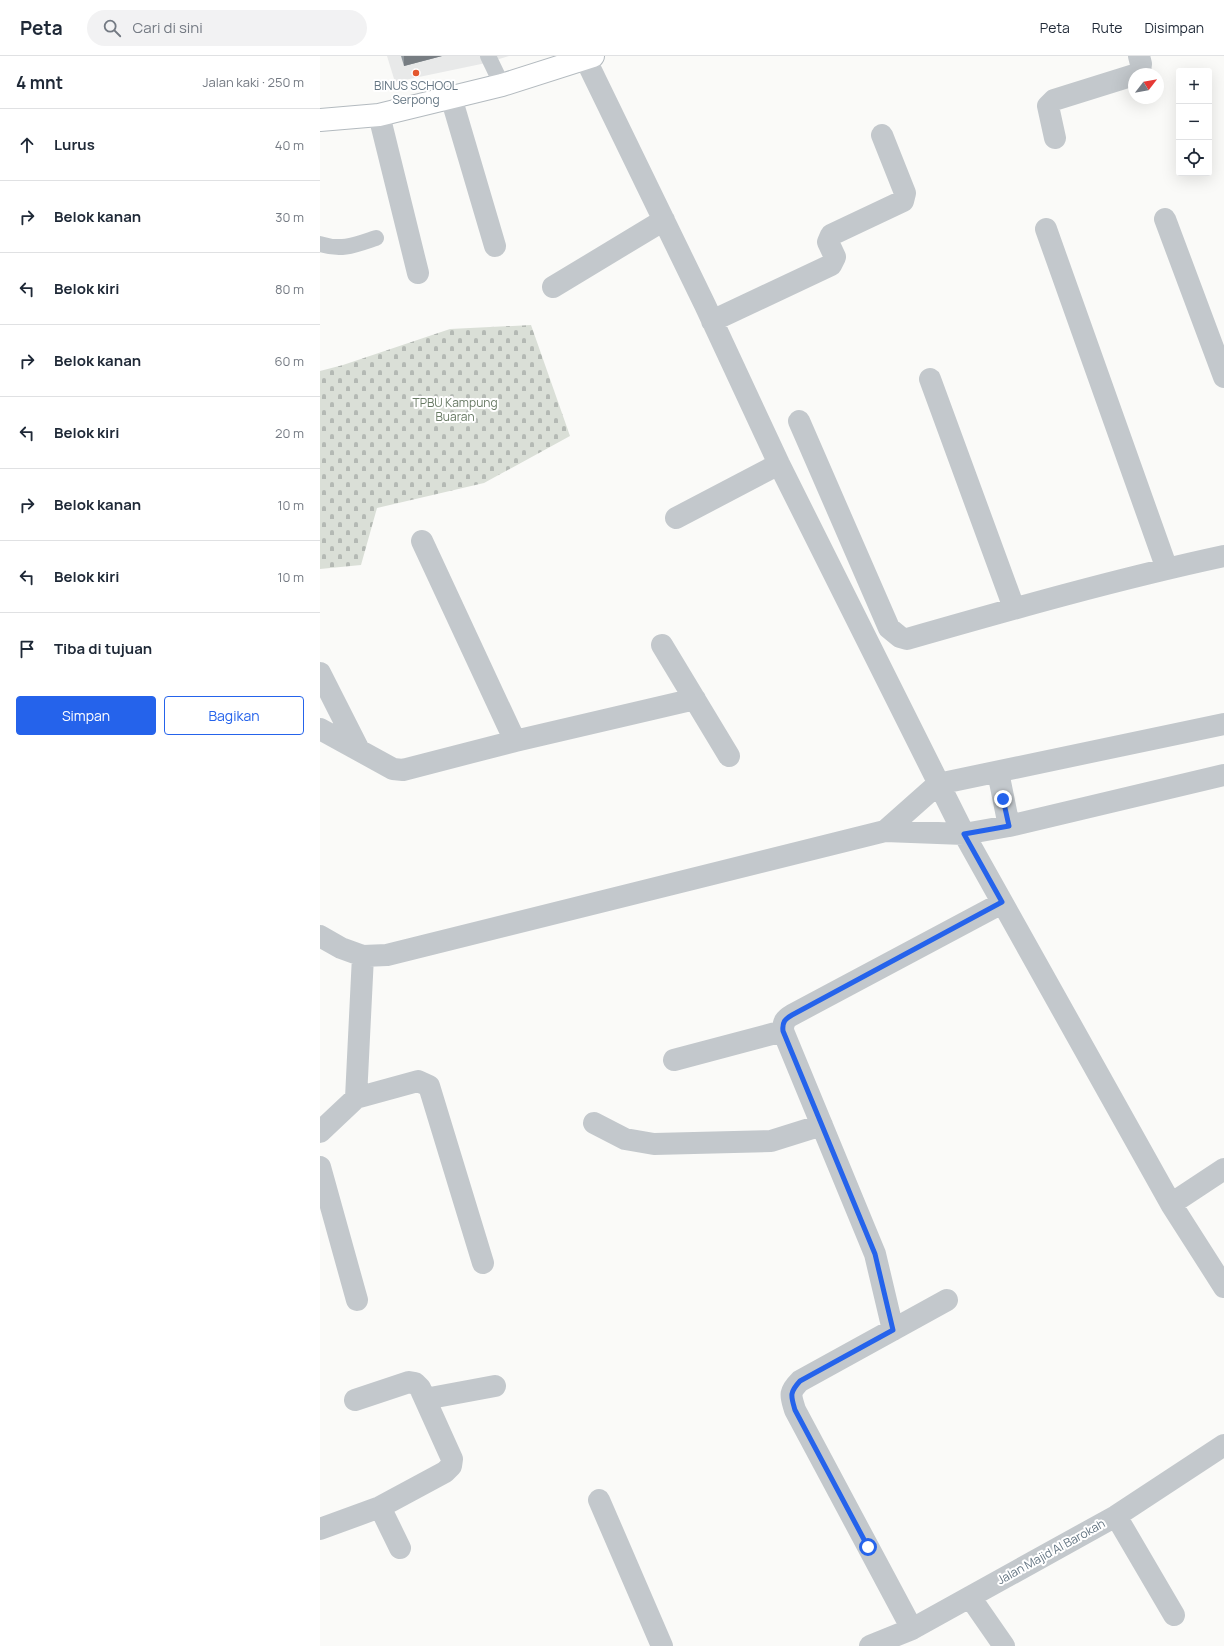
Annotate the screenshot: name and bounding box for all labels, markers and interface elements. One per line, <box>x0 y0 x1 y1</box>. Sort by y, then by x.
search box <box>87 10 367 46</box>
text: Peta <box>20 15 63 41</box>
icon: search <box>101 17 123 39</box>
text: Cari di sini <box>133 17 203 38</box>
text: Peta <box>1040 18 1070 37</box>
text: Rute <box>1092 18 1122 37</box>
text: Disimpan <box>1144 18 1204 37</box>
marker: BINUS SCHOOL Serpong <box>411 68 421 78</box>
north arrow <box>1128 68 1164 104</box>
map controls <box>1176 68 1212 176</box>
button: + <box>1176 68 1212 104</box>
text: 4 mnt <box>16 71 63 94</box>
text: Jalan kaki · 250 m <box>202 73 304 91</box>
place label: BINUS SCHOOL Serpong <box>374 77 458 108</box>
button: − <box>1176 104 1212 140</box>
icon: ahead <box>16 134 38 156</box>
text: Lurus <box>54 134 95 155</box>
text: 40 m <box>275 136 304 154</box>
button: locate <box>1176 140 1212 176</box>
icon: right <box>16 206 38 228</box>
text: Belok kanan <box>54 206 141 227</box>
text: 30 m <box>275 208 304 226</box>
icon: left <box>16 278 38 300</box>
text: Belok kiri <box>54 278 120 299</box>
text: 80 m <box>275 280 304 298</box>
icon: right <box>16 350 38 372</box>
text: Belok kanan <box>54 350 141 371</box>
text: 60 m <box>274 352 304 370</box>
park label: TPBU Kampung Buaran <box>412 394 498 425</box>
icon: left <box>16 422 38 444</box>
text: Belok kiri <box>54 422 120 443</box>
text: 20 m <box>275 424 304 442</box>
icon: right <box>16 494 38 516</box>
text: Belok kanan <box>54 494 141 515</box>
text: 10 m <box>277 496 304 514</box>
icon: left <box>16 566 38 588</box>
text: Belok kiri <box>54 566 120 587</box>
text: 10 m <box>277 568 304 586</box>
icon: arrive <box>16 638 38 660</box>
text: Tiba di tujuan <box>54 638 152 659</box>
button: Simpan <box>16 696 156 735</box>
button: Bagikan <box>164 696 304 735</box>
route end <box>994 790 1012 808</box>
street label: Jalan Majid Al Barokah <box>994 1515 1108 1588</box>
route start <box>859 1538 877 1556</box>

